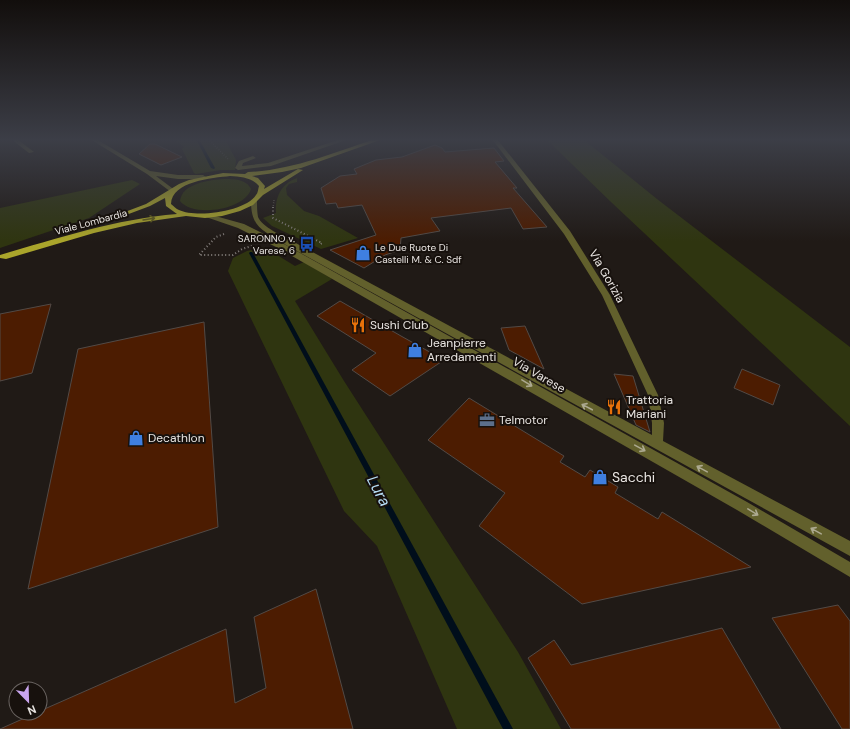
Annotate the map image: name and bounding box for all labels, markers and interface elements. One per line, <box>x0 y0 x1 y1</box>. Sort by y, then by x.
street label: Viale Lombardia <box>53 206 129 238</box>
one-way arrow <box>142 215 155 223</box>
place label: SARONNO v. Varese, 6 <box>238 232 295 257</box>
bus stop icon: SARONNO v. Varese, 6 <box>298 235 316 253</box>
place label: Le Due Ruote Di Castelli M. & C. Sdf <box>375 241 462 266</box>
shop icon: Le Due Ruote Di Castelli M. & C. Sdf <box>354 244 372 262</box>
street label: Via Gorizia <box>585 246 629 306</box>
restaurant icon: Sushi Club <box>349 316 367 334</box>
place label: Sushi Club <box>370 317 429 333</box>
place label: Jeanpierre Arredamenti <box>427 335 497 365</box>
shop icon: Jeanpierre Arredamenti <box>406 341 424 359</box>
street label: Via Varese <box>510 353 568 397</box>
one-way arrow <box>521 380 533 388</box>
place label: Trattoria Mariani <box>626 392 673 422</box>
restaurant icon: Trattoria Mariani <box>605 398 623 416</box>
one-way arrow <box>581 402 593 410</box>
office icon: Telmotor <box>478 411 496 429</box>
place label: Telmotor <box>499 412 548 428</box>
shop icon: Decathlon <box>127 429 145 447</box>
place label: Decathlon <box>148 430 205 446</box>
one-way arrow <box>634 444 646 452</box>
one-way arrow <box>696 464 708 472</box>
shop icon: Sacchi <box>591 468 609 486</box>
place label: Sacchi <box>612 468 655 486</box>
water label: Lura <box>362 472 396 510</box>
one-way arrow <box>747 508 759 516</box>
one-way arrow <box>810 526 822 534</box>
north arrow <box>8 681 48 721</box>
text: N <box>25 702 38 718</box>

